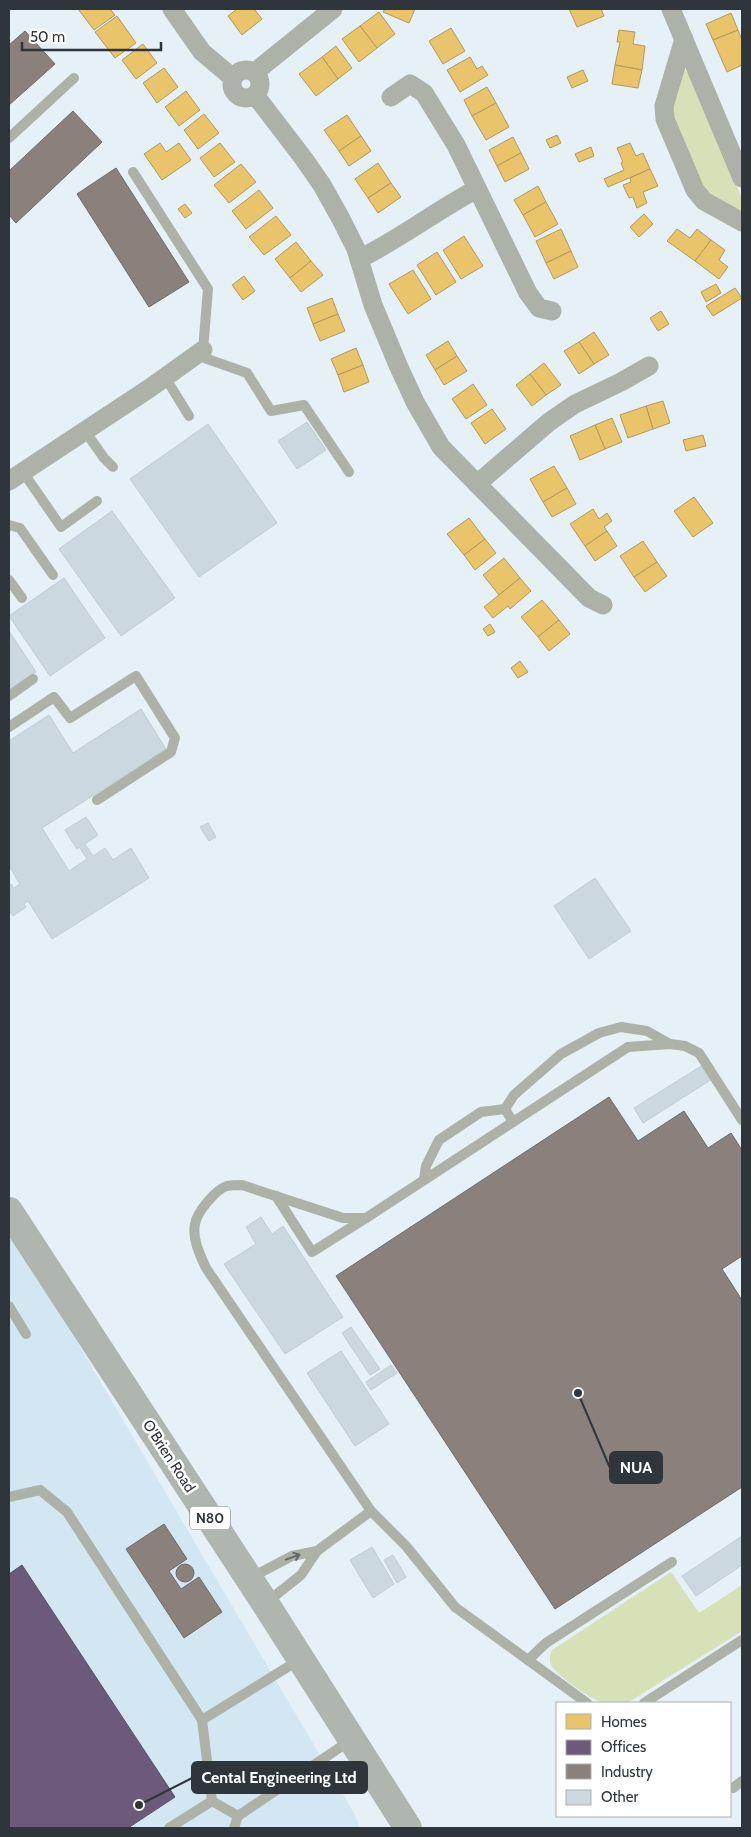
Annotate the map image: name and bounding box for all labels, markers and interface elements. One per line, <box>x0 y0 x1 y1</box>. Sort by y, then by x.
scale bar <box>22 20 161 52</box>
text: 50 m <box>30 28 65 46</box>
street label: O'Brien Road <box>139 1416 199 1496</box>
callout: NUA <box>610 1452 662 1483</box>
text: NUA <box>620 1458 652 1477</box>
road number: N80 <box>190 1506 230 1530</box>
one-way arrow <box>285 1552 300 1561</box>
legend <box>556 1702 731 1817</box>
text: Homes <box>601 1713 647 1731</box>
text: Offices <box>601 1738 646 1756</box>
callout: Cental Engineering Ltd <box>192 1762 367 1793</box>
text: Industry <box>601 1763 653 1781</box>
text: Cental Engineering Ltd <box>201 1768 357 1787</box>
text: Other <box>601 1788 638 1806</box>

